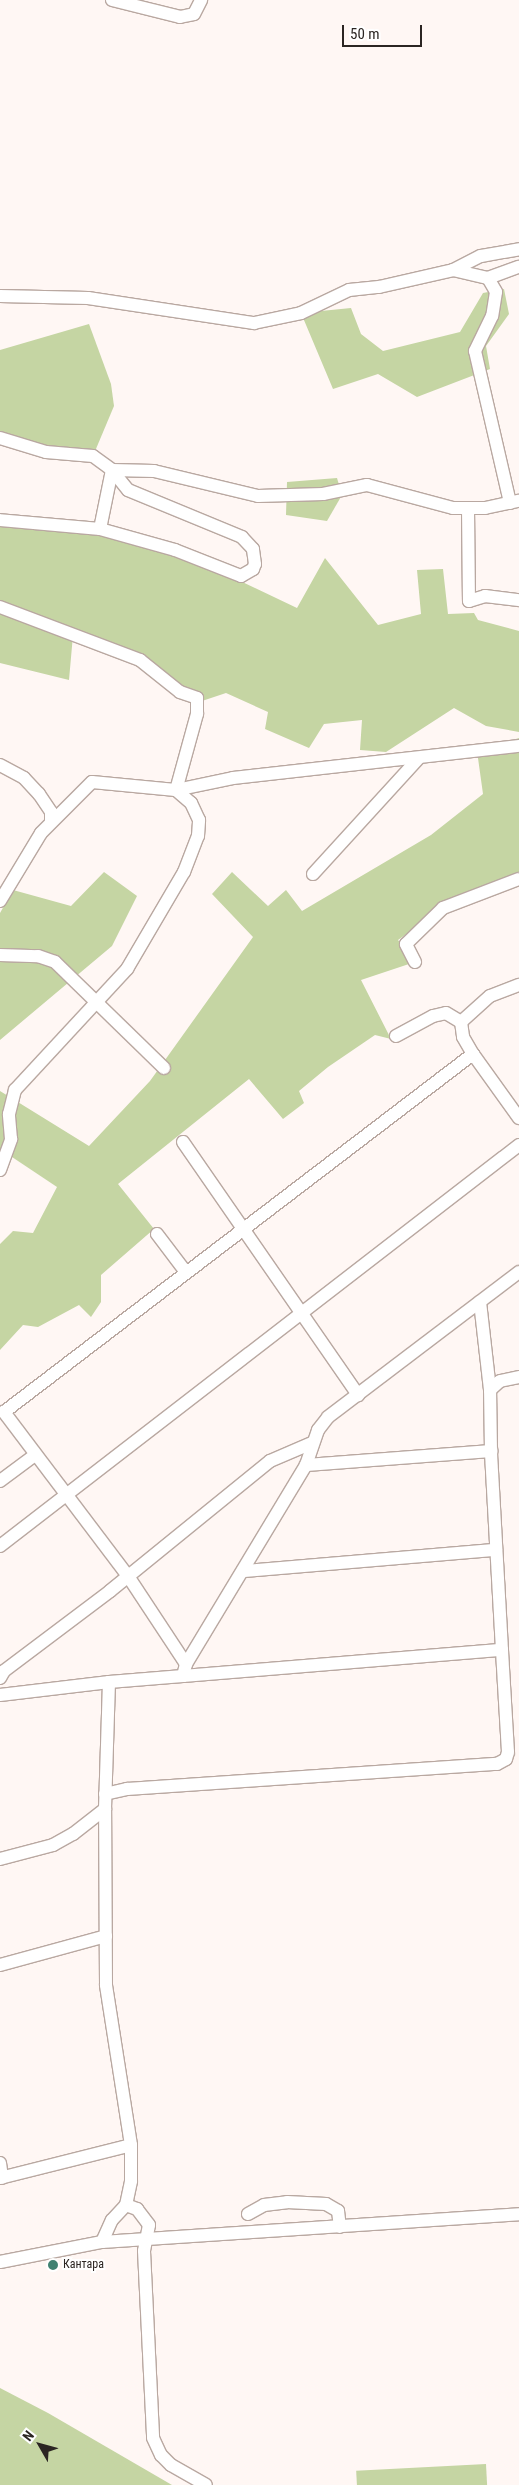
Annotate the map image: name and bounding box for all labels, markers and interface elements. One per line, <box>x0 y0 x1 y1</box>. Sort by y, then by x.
scale bar <box>344 15 424 47</box>
text: 50 m <box>350 25 380 43</box>
place label: Кантара <box>63 2258 104 2272</box>
marker: Кантара <box>47 2259 59 2271</box>
north arrow <box>15 2420 65 2470</box>
text: N <box>19 2427 37 2444</box>

